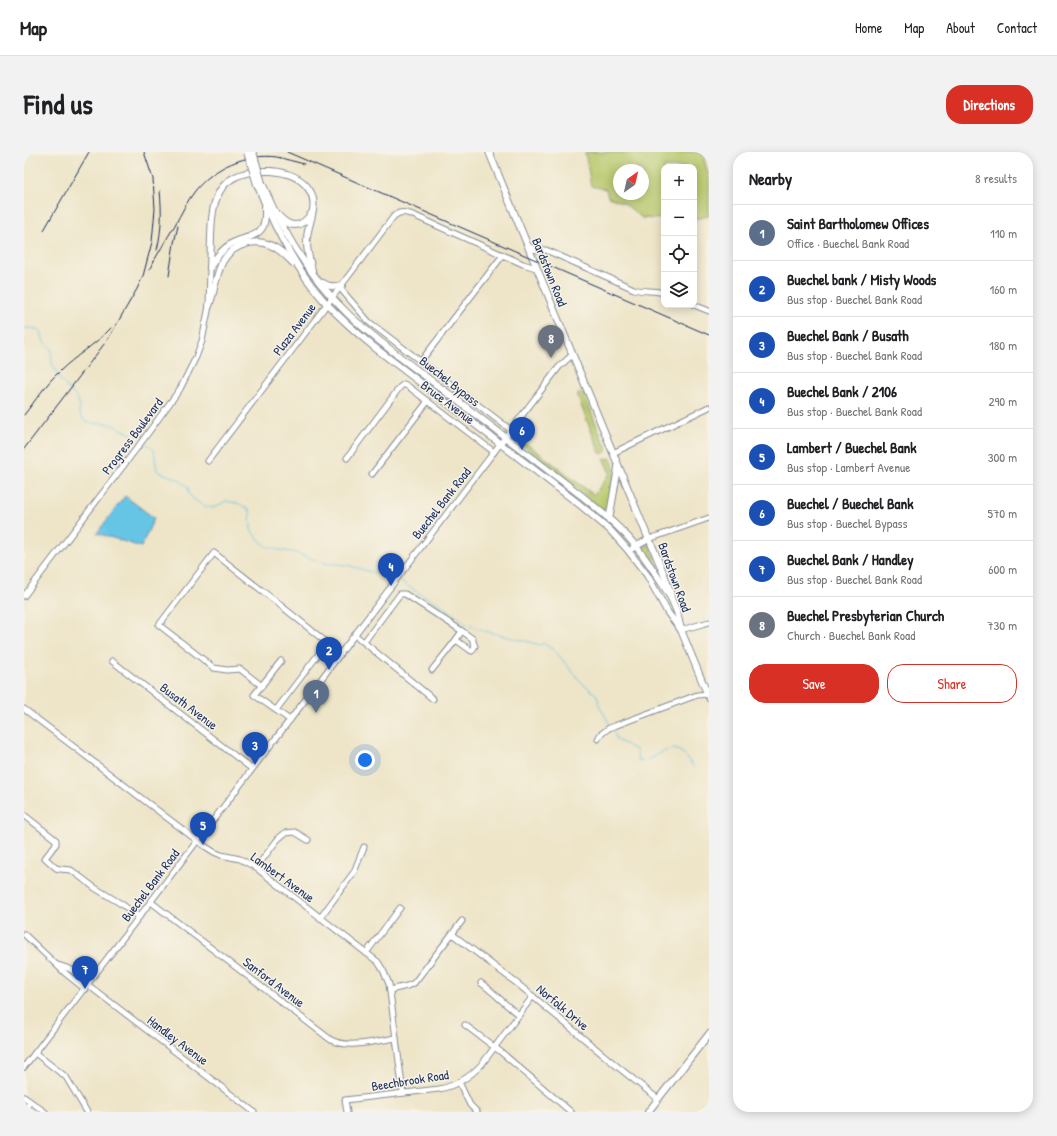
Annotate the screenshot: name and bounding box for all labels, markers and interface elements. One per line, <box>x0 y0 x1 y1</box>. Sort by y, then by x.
text: Map <box>20 15 47 41</box>
text: Home <box>855 18 882 37</box>
text: Map <box>904 18 924 37</box>
text: About <box>946 18 975 37</box>
text: Contact <box>997 18 1037 37</box>
text: Find us <box>24 85 93 123</box>
button: Directions <box>946 85 1033 124</box>
north arrow <box>613 164 649 200</box>
map controls <box>661 164 697 308</box>
button: + <box>661 164 697 200</box>
text: Nearby <box>749 167 792 190</box>
text: 8 results <box>975 169 1017 187</box>
button: − <box>661 200 697 236</box>
text: Saint Bartholomew Offices <box>787 213 929 234</box>
text: 1 <box>760 224 764 242</box>
text: 110 m <box>990 224 1017 242</box>
text: Office · Buechel Bank Road <box>787 234 909 252</box>
street label: Bardstown Road <box>528 235 572 309</box>
button: locate <box>661 236 697 272</box>
text: Buechel bank / Misty Woods <box>787 269 936 290</box>
button: layers <box>661 272 697 308</box>
text: 2 <box>759 280 765 298</box>
text: 160 m <box>989 280 1017 298</box>
text: Bus stop · Buechel Bank Road <box>787 290 922 308</box>
street label: Plaza Avenue <box>268 299 320 359</box>
pin: 8 <box>538 325 564 358</box>
text: Buechel Bank / Busath <box>787 325 909 346</box>
text: 3 <box>759 336 765 354</box>
text: 180 m <box>989 336 1017 354</box>
text: Bus stop · Buechel Bank Road <box>787 346 922 364</box>
street label: Buechel Bypass <box>416 352 484 410</box>
street label: Bruce Avenue <box>417 376 479 428</box>
text: Buechel Bank / 2106 <box>787 381 897 402</box>
text: 4 <box>760 392 764 410</box>
text: 290 m <box>988 392 1017 410</box>
street label: Progress Boulevard <box>97 394 167 478</box>
text: Bus stop · Buechel Bank Road <box>787 402 922 420</box>
pin: 6 <box>509 417 535 450</box>
text: Lambert / Buechel Bank <box>787 437 917 458</box>
text: 5 <box>759 448 765 466</box>
text: 300 m <box>988 448 1017 466</box>
text: Bus stop · Lambert Avenue <box>787 458 910 476</box>
street label: Buechel Bank Road <box>407 463 475 543</box>
text: Buechel / Buechel Bank <box>787 493 914 514</box>
text: 6 <box>759 504 765 522</box>
text: 570 m <box>987 504 1017 522</box>
text: Bus stop · Buechel Bypass <box>787 514 908 532</box>
street label: Bardstown Road <box>654 540 696 614</box>
text: Buechel Bank / Handley <box>787 549 914 570</box>
pin: 4 <box>378 553 404 586</box>
text: 7 <box>759 560 765 578</box>
text: 600 m <box>988 560 1017 578</box>
text: Bus stop · Buechel Bank Road <box>787 570 922 588</box>
text: Buechel Presbyterian Church <box>787 605 944 626</box>
text: 8 <box>759 616 765 634</box>
text: 730 m <box>987 616 1017 634</box>
text: Church · Buechel Bank Road <box>787 626 915 644</box>
pin: 2 <box>316 637 342 670</box>
button: Save <box>749 664 879 703</box>
button: Share <box>887 664 1017 703</box>
street label: Busath Avenue <box>157 678 221 734</box>
pin: 1 <box>303 680 329 713</box>
pin: 3 <box>242 732 268 765</box>
your location <box>355 750 375 770</box>
pin: 5 <box>190 812 216 845</box>
street label: Buechel Bank Road <box>117 845 183 925</box>
street label: Lambert Avenue <box>247 848 319 906</box>
street label: Sanford Avenue <box>239 953 309 1011</box>
pin: 7 <box>72 956 98 989</box>
street label: Norfolk Drive <box>533 980 593 1034</box>
street label: Handley Avenue <box>144 1011 212 1069</box>
street label: Beechbrook Road <box>370 1065 450 1095</box>

